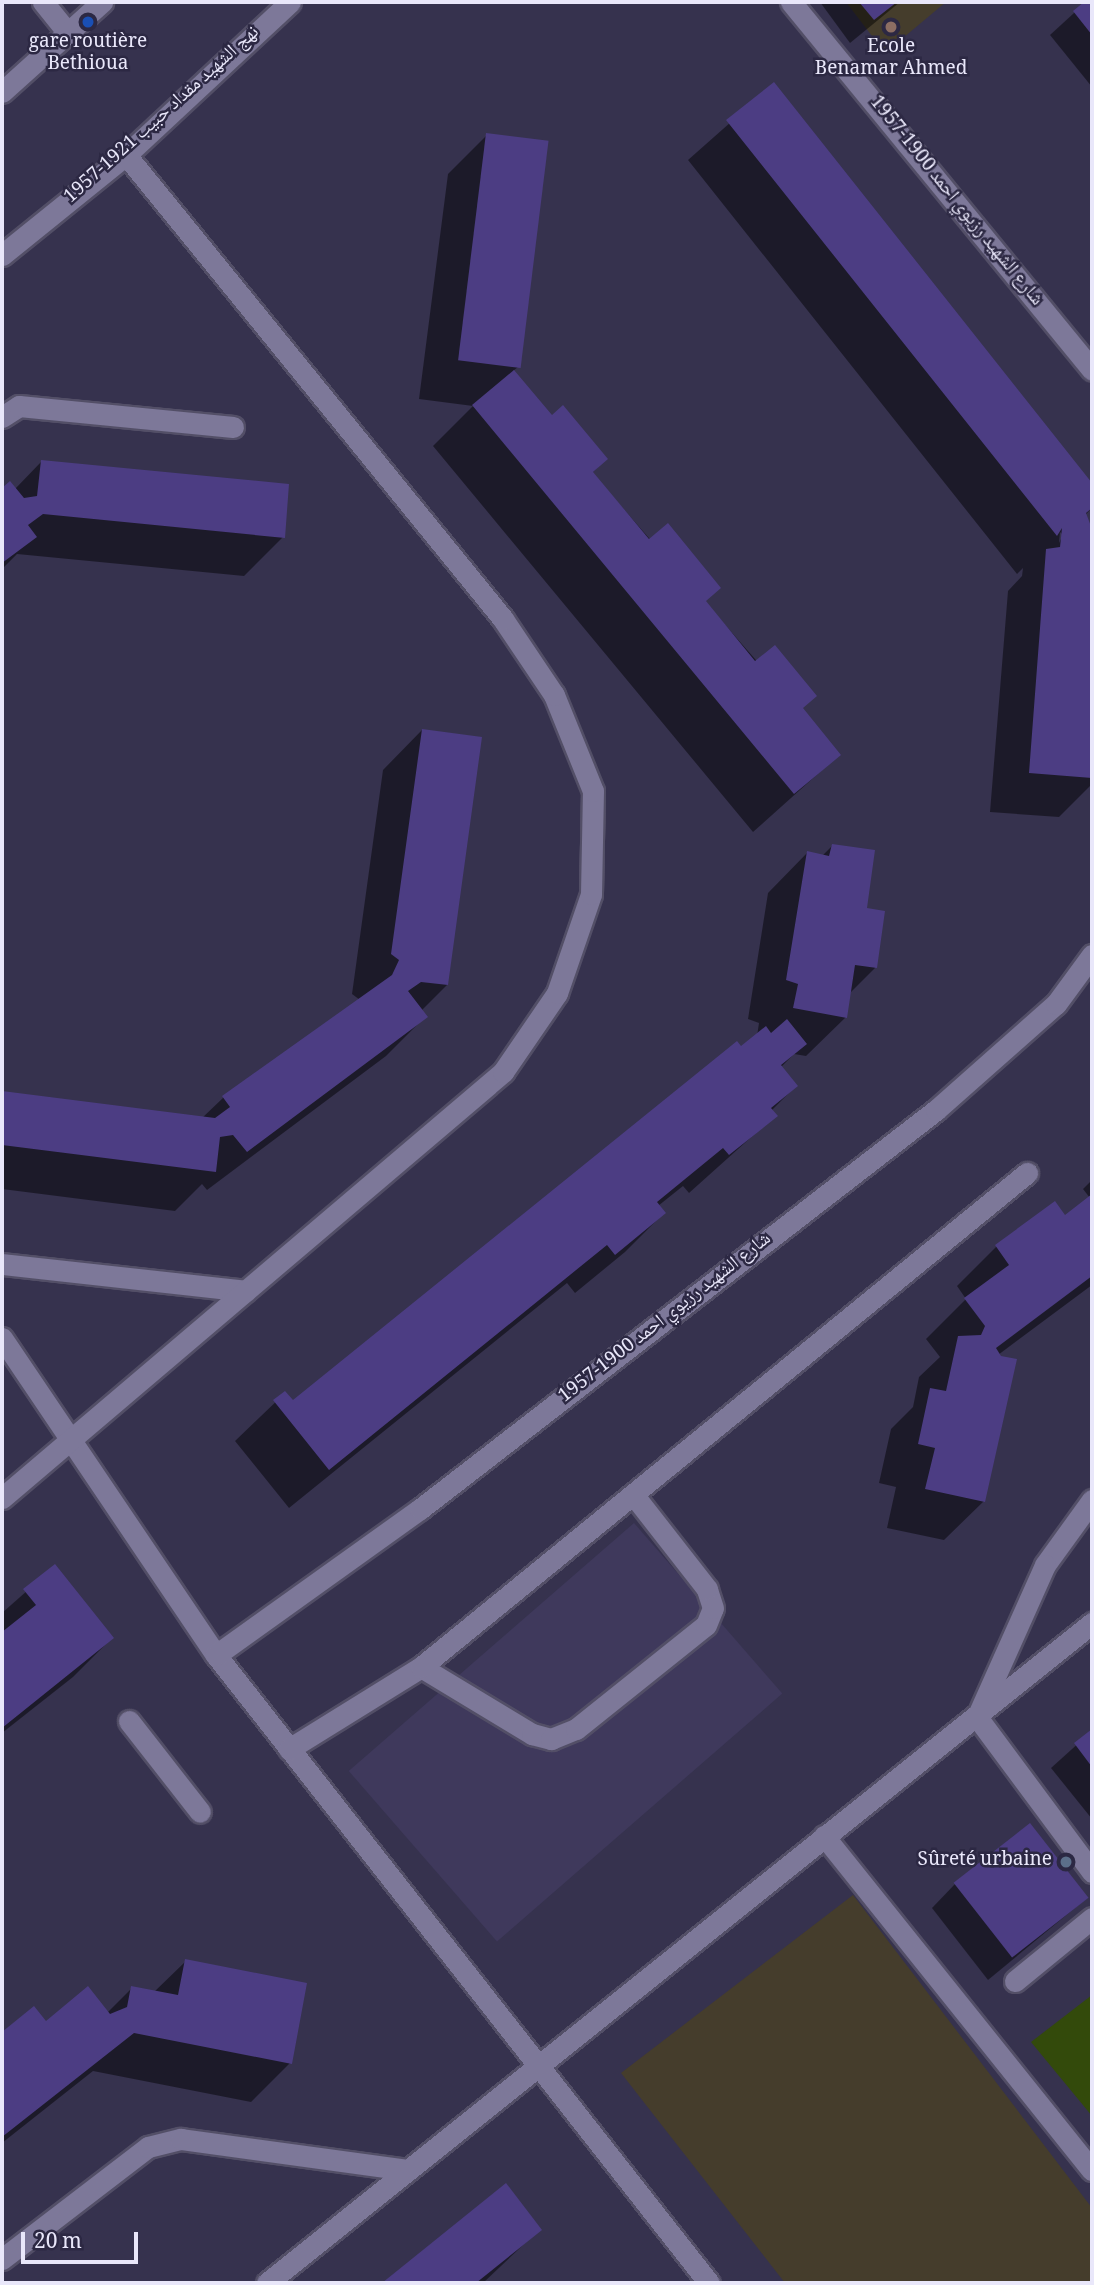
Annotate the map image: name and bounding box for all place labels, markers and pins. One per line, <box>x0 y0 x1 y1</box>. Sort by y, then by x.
marker: gare routière Bethioua <box>80 14 96 30</box>
marker: Ecole Benamar Ahmed <box>883 19 899 35</box>
place label: gare routière Bethioua <box>29 33 147 77</box>
place label: Ecole Benamar Ahmed <box>815 38 967 82</box>
place label: Sûreté urbaine <box>918 1851 1052 1873</box>
marker: Sûreté urbaine <box>1058 1854 1074 1870</box>

